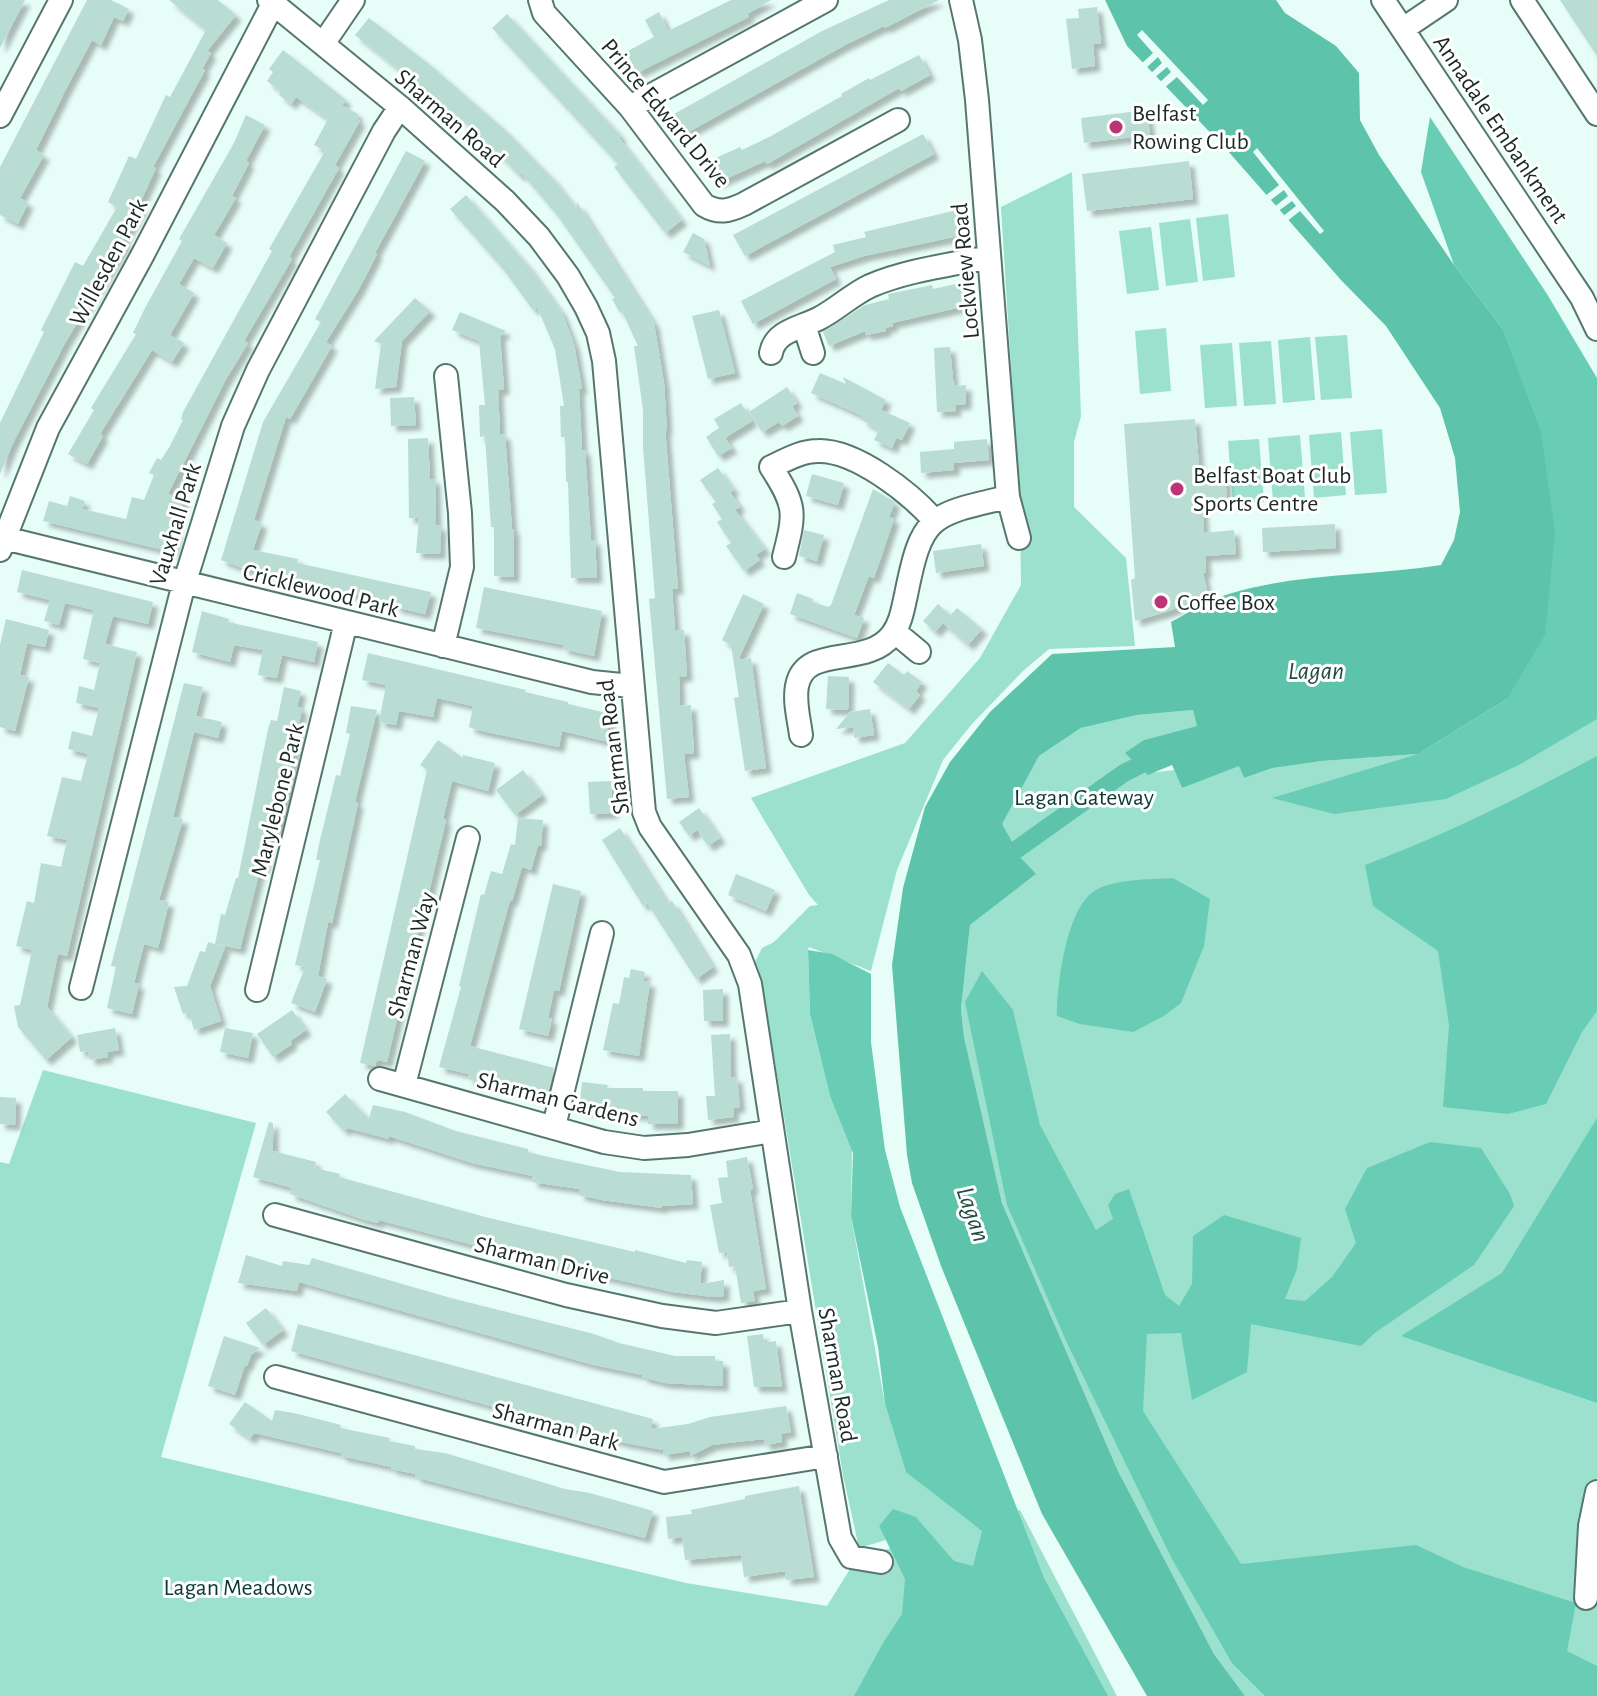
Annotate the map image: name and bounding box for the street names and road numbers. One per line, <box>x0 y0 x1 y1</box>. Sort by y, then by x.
street label: Annadale Embankment <box>1428 31 1572 228</box>
street label: Prince Edward Drive <box>596 35 734 193</box>
street label: Sharman Road <box>390 65 509 173</box>
street label: Willesden Park <box>65 195 152 330</box>
street label: Lockview Road <box>948 202 984 340</box>
street label: Vauxhall Park <box>146 460 206 588</box>
street label: Cricklewood Park <box>240 560 401 622</box>
street label: Sharman Road <box>594 678 634 816</box>
street label: Marylebone Park <box>247 721 309 880</box>
street label: Sharman Way <box>384 889 440 1021</box>
street label: Sharman Gardens <box>474 1068 641 1132</box>
street label: Sharman Drive <box>472 1233 612 1289</box>
street label: Sharman Road <box>813 1306 861 1444</box>
street label: Sharman Park <box>490 1399 622 1455</box>

